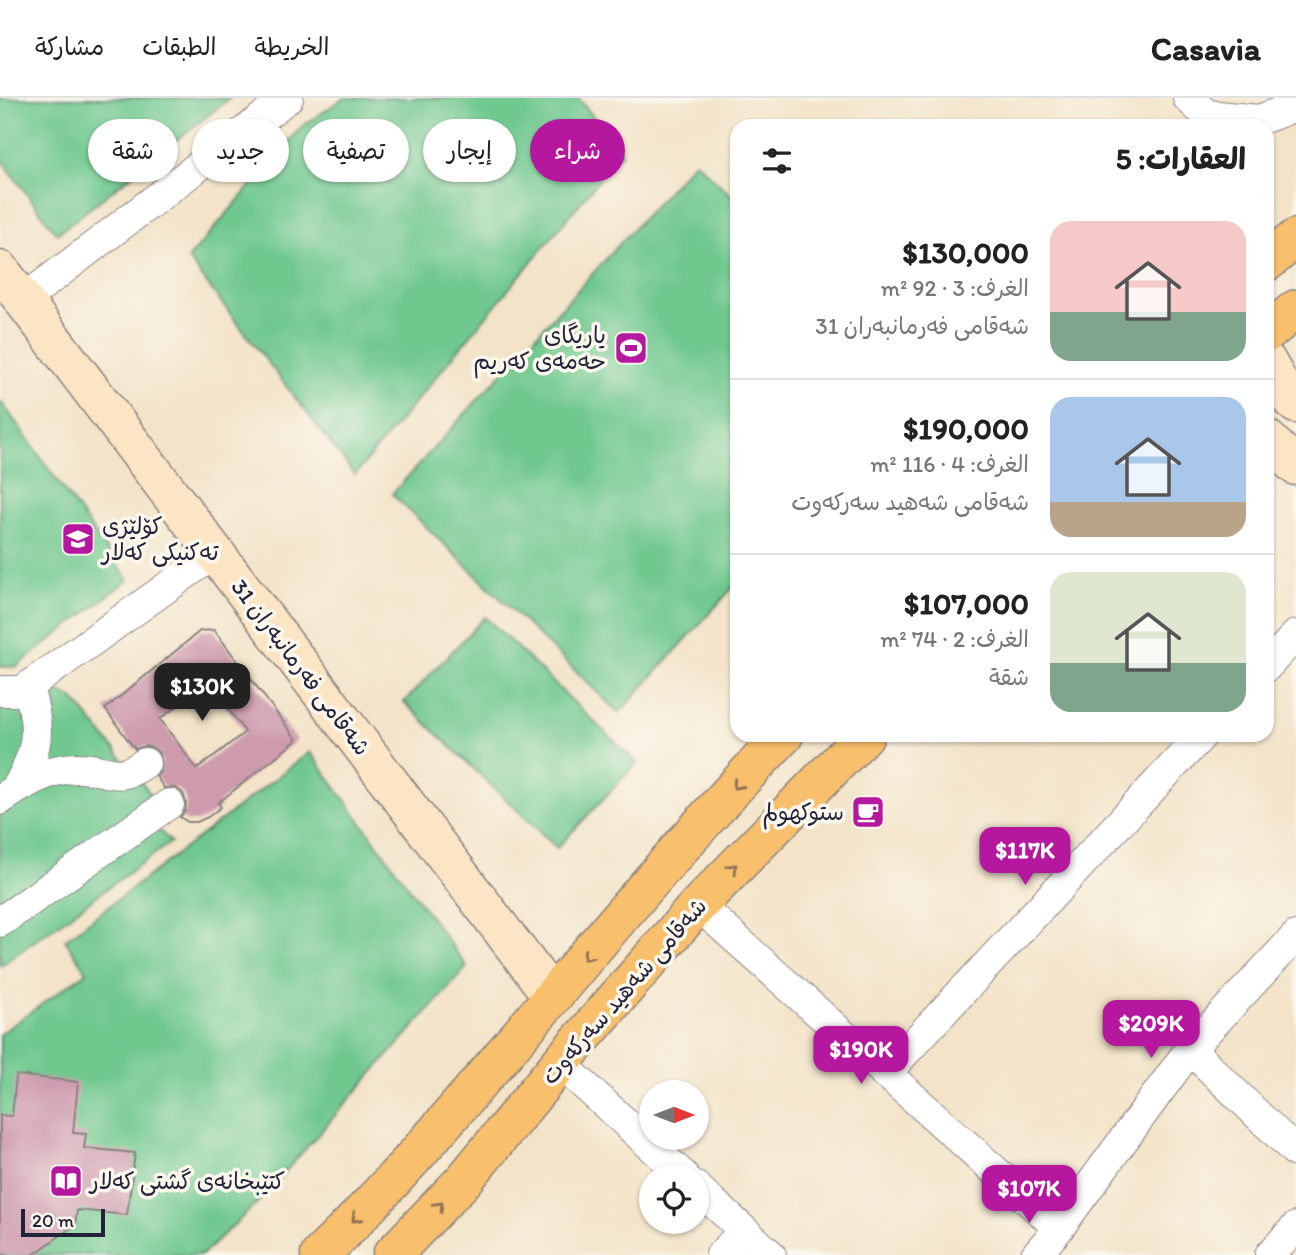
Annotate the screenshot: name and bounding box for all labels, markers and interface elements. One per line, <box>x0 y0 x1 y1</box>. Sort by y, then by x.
text: Casavia <box>1151 29 1261 68</box>
text: مشاركة <box>35 32 104 61</box>
text: الطبقات <box>142 32 217 61</box>
text: الخريطة <box>255 32 329 61</box>
chip: شقة <box>88 119 178 182</box>
chip: جديد <box>192 119 289 182</box>
chip: تصفية <box>303 119 409 182</box>
chip: إيجار <box>423 119 516 182</box>
chip: شراء <box>530 119 625 182</box>
text: العقارات: 5 <box>1116 140 1246 177</box>
icon: filters <box>758 142 796 180</box>
text: $130,000 <box>902 234 1029 271</box>
icon: home <box>1106 249 1190 333</box>
text: الغرف: 3 · 92 m² <box>881 274 1029 302</box>
text: شەقامی فەرمانبەران 31 <box>815 312 1029 340</box>
place label: یاریگای ‌حەمەی کەریم <box>473 321 606 379</box>
sports icon: یاریگای ‌حەمەی کەریم <box>612 329 650 367</box>
text: $190,000 <box>903 410 1029 447</box>
icon: home <box>1106 425 1190 509</box>
text: الغرف: 4 · 116 m² <box>870 450 1029 478</box>
text: شەقامی شەهید سەرکەوت <box>791 488 1029 516</box>
place label: کۆلێژی تەکنیکی کەلار <box>100 512 219 567</box>
school or university icon: کۆلێژی تەکنیکی کەلار <box>59 520 97 558</box>
street label: شەقامی فەرمانبەران 31 <box>225 573 377 761</box>
text: $107,000 <box>904 585 1029 622</box>
icon: home <box>1106 600 1190 684</box>
text: الغرف: 2 · 74 m² <box>880 625 1029 653</box>
text: شقة <box>989 663 1029 691</box>
pin: $130K <box>153 664 251 723</box>
text: $130K <box>170 672 234 700</box>
one-way arrow <box>733 776 745 789</box>
cafe icon: ستوكهولم <box>849 793 887 831</box>
place label: ستوكهولم <box>762 798 844 830</box>
pin: $117K <box>976 828 1074 887</box>
text: $117K <box>995 836 1055 864</box>
one-way arrow <box>725 863 738 876</box>
street label: شەقامی شەهید سەرکەوت <box>535 892 713 1091</box>
one-way arrow <box>583 947 595 960</box>
pin: $209K <box>1102 1000 1200 1060</box>
text: $209K <box>1119 1009 1183 1037</box>
pin: $190K <box>812 1026 910 1086</box>
text: $190K <box>829 1035 893 1063</box>
north arrow <box>639 1080 709 1150</box>
map controls <box>639 1080 709 1234</box>
library icon: کتێبخانەی گشتی کەلار <box>47 1162 85 1200</box>
button: locate <box>639 1164 709 1234</box>
pin: $107K <box>980 1166 1078 1225</box>
place label: کتێبخانەی گشتی کەلار <box>88 1167 285 1196</box>
text: $107K <box>998 1174 1060 1202</box>
one-way arrow <box>430 1201 443 1214</box>
scale bar <box>21 1206 105 1238</box>
text: 20 m <box>32 1209 74 1232</box>
one-way arrow <box>351 1210 364 1223</box>

